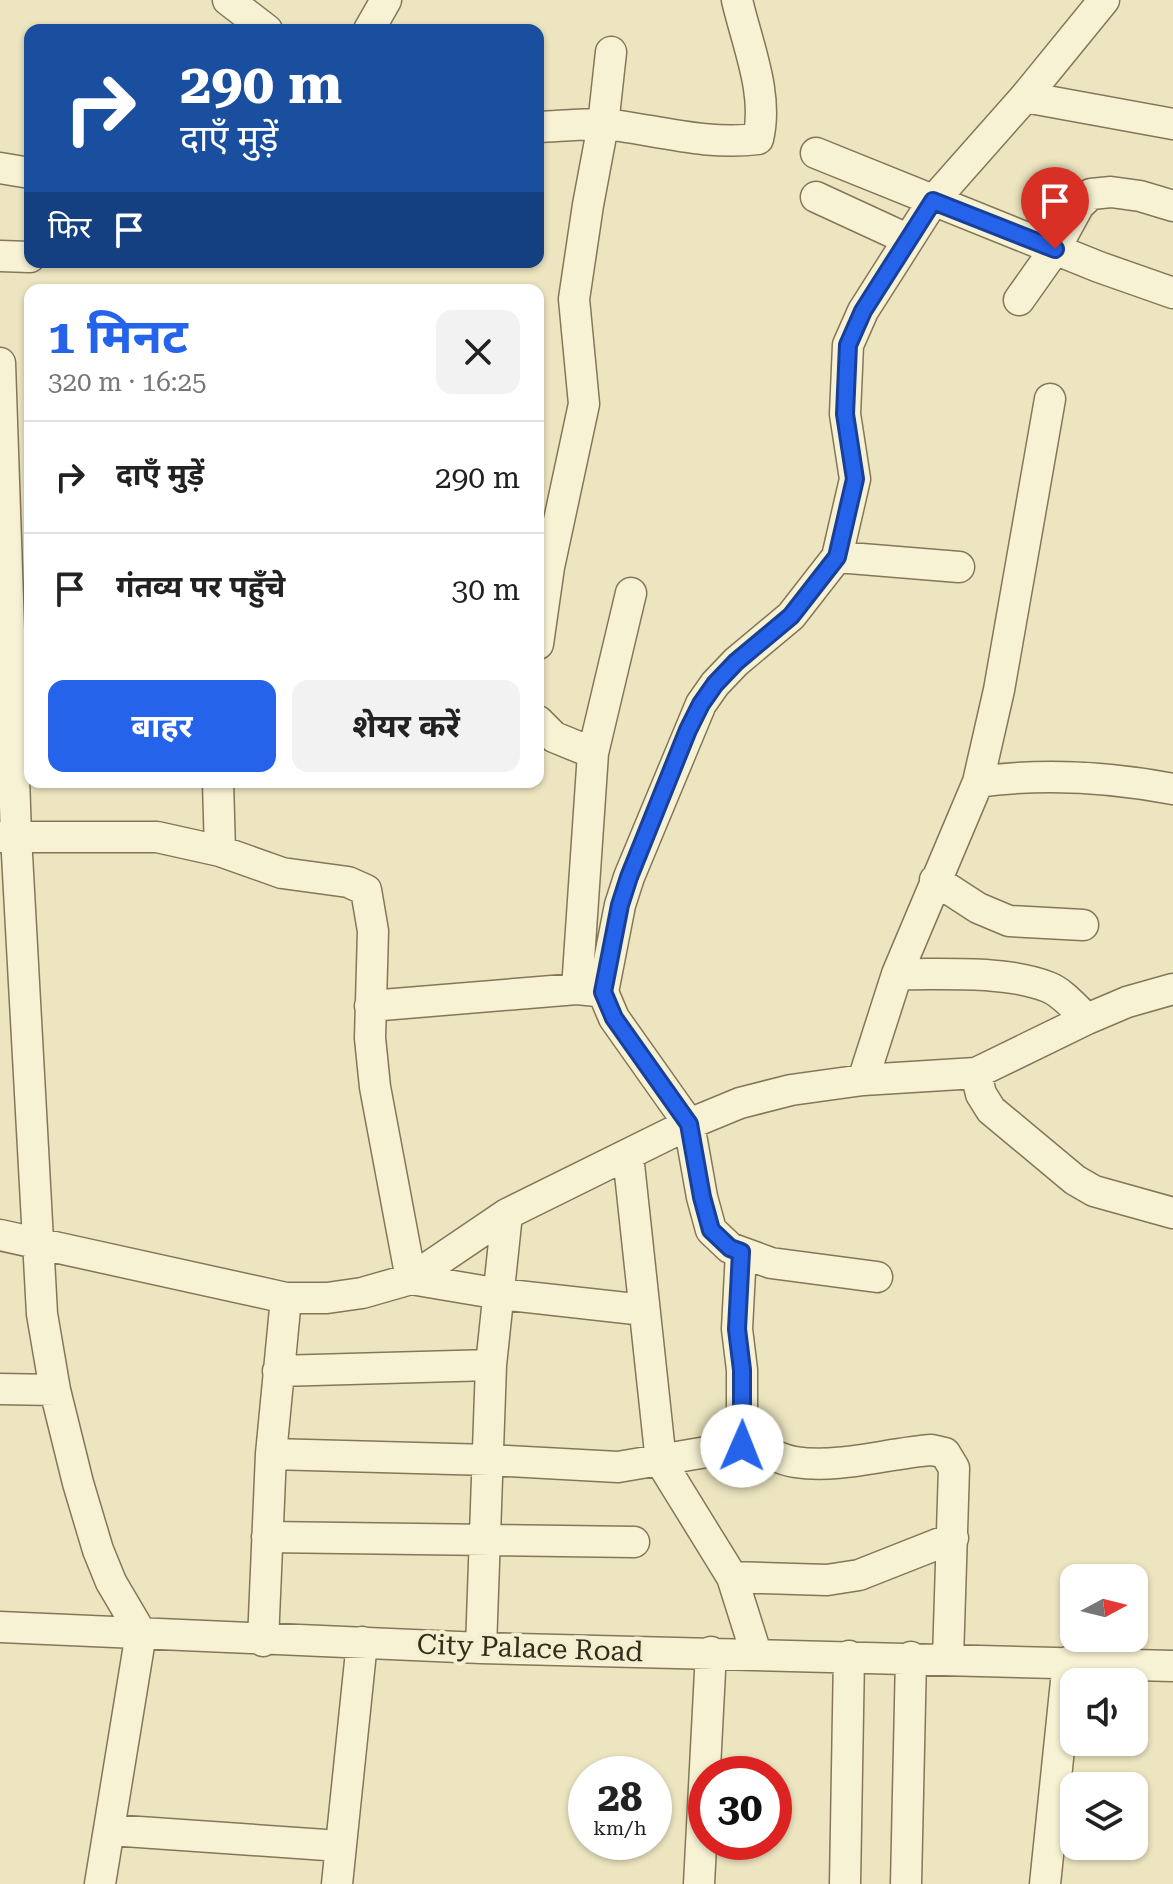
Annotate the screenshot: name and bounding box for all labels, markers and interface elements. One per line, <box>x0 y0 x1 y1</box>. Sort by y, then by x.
text: 290 m <box>180 51 342 117</box>
icon: right <box>48 56 152 160</box>
text: दाएँ मुड़ें <box>180 118 278 160</box>
pin <box>1021 167 1089 249</box>
icon: arrive <box>1033 179 1077 223</box>
icon: arrive <box>107 208 151 252</box>
text: फिर <box>48 210 91 245</box>
text: 1 मिनट <box>48 309 188 365</box>
button: close <box>436 310 520 394</box>
text: 320 m · 16:25 <box>48 367 207 397</box>
icon: right <box>48 455 92 499</box>
text: दाएँ मुड़ें <box>116 457 204 492</box>
text: 290 m <box>435 460 520 495</box>
icon: arrive <box>48 567 92 611</box>
text: गंतव्य पर पहुँचे <box>116 569 285 604</box>
text: 30 m <box>451 572 520 607</box>
button: बाहर <box>48 680 276 772</box>
button: शेयर करें <box>292 680 520 772</box>
position arrow <box>700 1404 784 1488</box>
north arrow <box>1060 1564 1148 1652</box>
map controls <box>1060 1564 1148 1860</box>
street label: City Palace Road <box>416 1628 644 1668</box>
button: sound <box>1060 1668 1148 1756</box>
speed limit sign: 30 <box>688 1756 792 1860</box>
button: layers <box>1060 1772 1148 1860</box>
text: 28 <box>598 1774 642 1821</box>
text: km/h <box>593 1816 647 1840</box>

